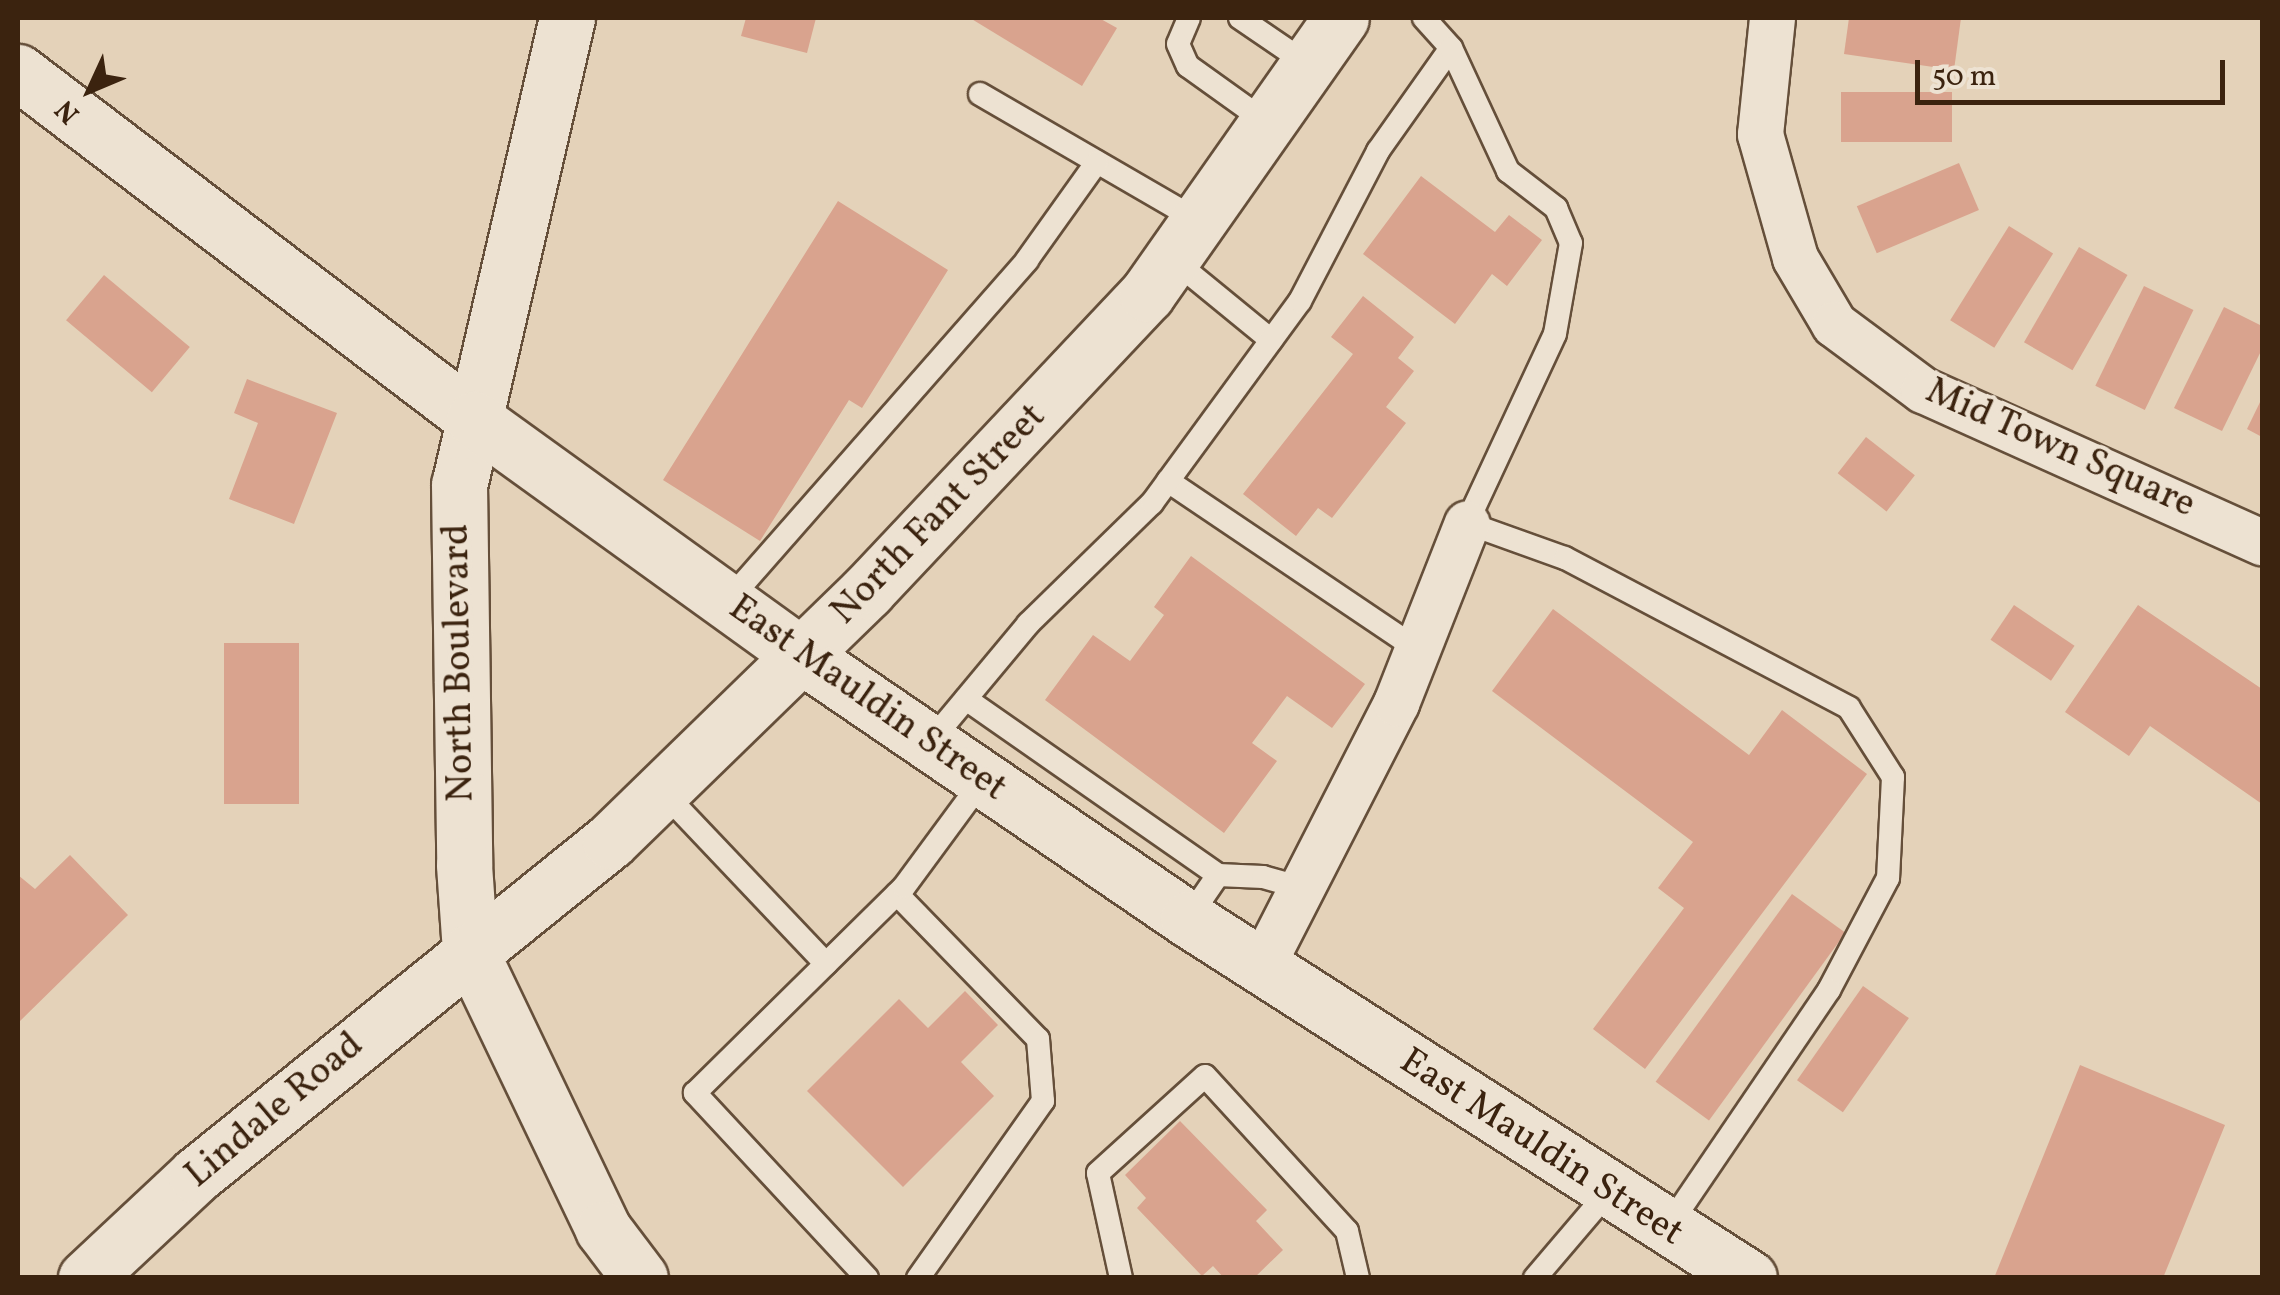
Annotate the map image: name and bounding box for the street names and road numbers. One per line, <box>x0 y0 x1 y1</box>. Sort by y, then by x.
street label: Mid Town Square <box>1918 369 2202 529</box>
street label: North Fant Street <box>822 395 1056 635</box>
street label: North Boulevard <box>435 523 485 803</box>
street label: East Mauldin Street <box>719 586 1015 812</box>
street label: Lindale Road <box>177 1023 373 1199</box>
street label: East Mauldin Street <box>1391 1039 1691 1257</box>

